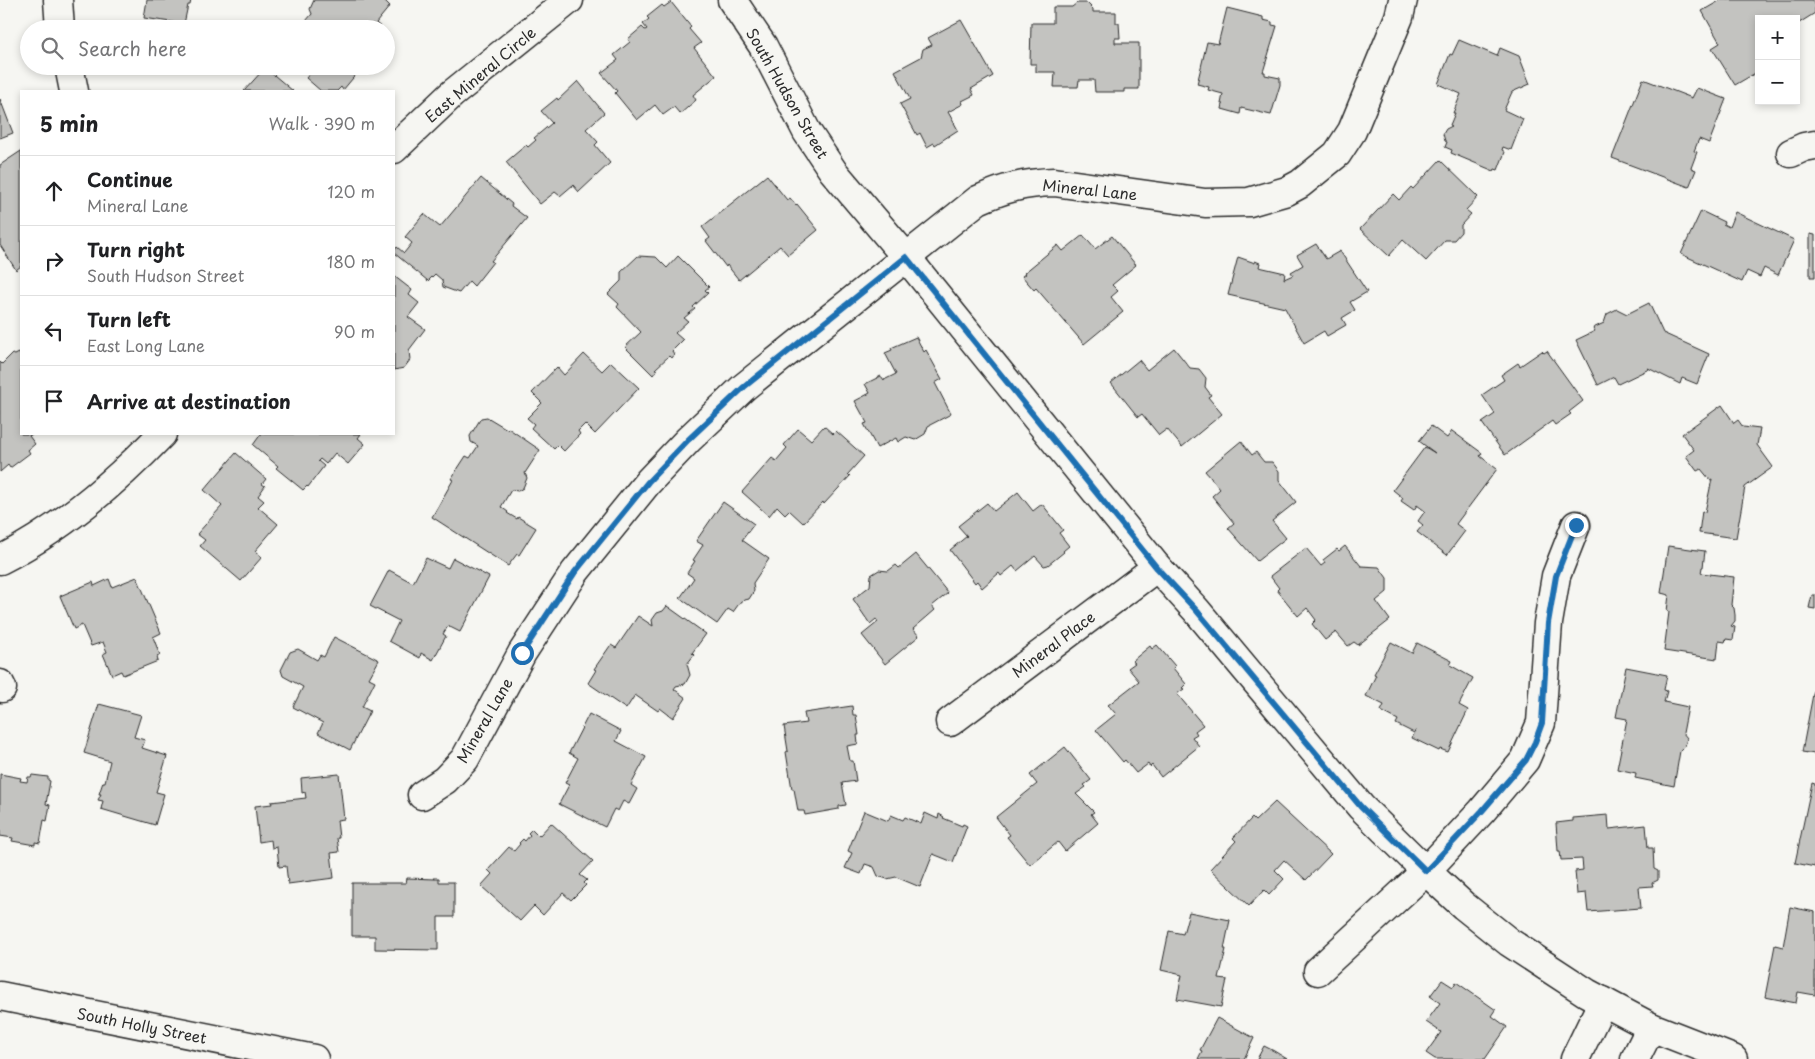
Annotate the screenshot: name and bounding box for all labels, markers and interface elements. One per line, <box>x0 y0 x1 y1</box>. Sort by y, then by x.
map controls <box>1755 15 1800 105</box>
button: + <box>1755 15 1800 60</box>
search box <box>20 20 395 75</box>
street label: East Mineral Circle <box>419 21 541 127</box>
street label: South Hudson Street <box>741 23 835 163</box>
icon: search <box>38 34 66 62</box>
text: Search here <box>78 34 187 62</box>
button: − <box>1755 60 1800 105</box>
text: 5 min <box>40 107 98 139</box>
text: Walk · 390 m <box>269 111 375 135</box>
text: Continue <box>87 165 173 193</box>
street label: Mineral Lane <box>1041 173 1139 205</box>
icon: ahead <box>40 177 68 205</box>
text: 120 m <box>328 179 375 203</box>
text: Mineral Lane <box>87 193 189 217</box>
text: Turn right <box>87 235 185 263</box>
icon: right <box>40 247 68 275</box>
text: 180 m <box>327 249 375 273</box>
text: South Hudson Street <box>87 263 244 287</box>
text: Turn left <box>87 305 171 333</box>
icon: left <box>40 317 68 345</box>
text: 90 m <box>334 319 375 343</box>
text: East Long Lane <box>87 333 205 357</box>
icon: arrive <box>40 387 68 415</box>
text: Arrive at destination <box>87 387 291 415</box>
route end <box>1565 514 1588 537</box>
street label: Mineral Place <box>1007 605 1099 683</box>
route start <box>511 642 534 665</box>
street label: Mineral Lane <box>450 673 518 767</box>
street label: South Holly Street <box>75 1001 209 1049</box>

